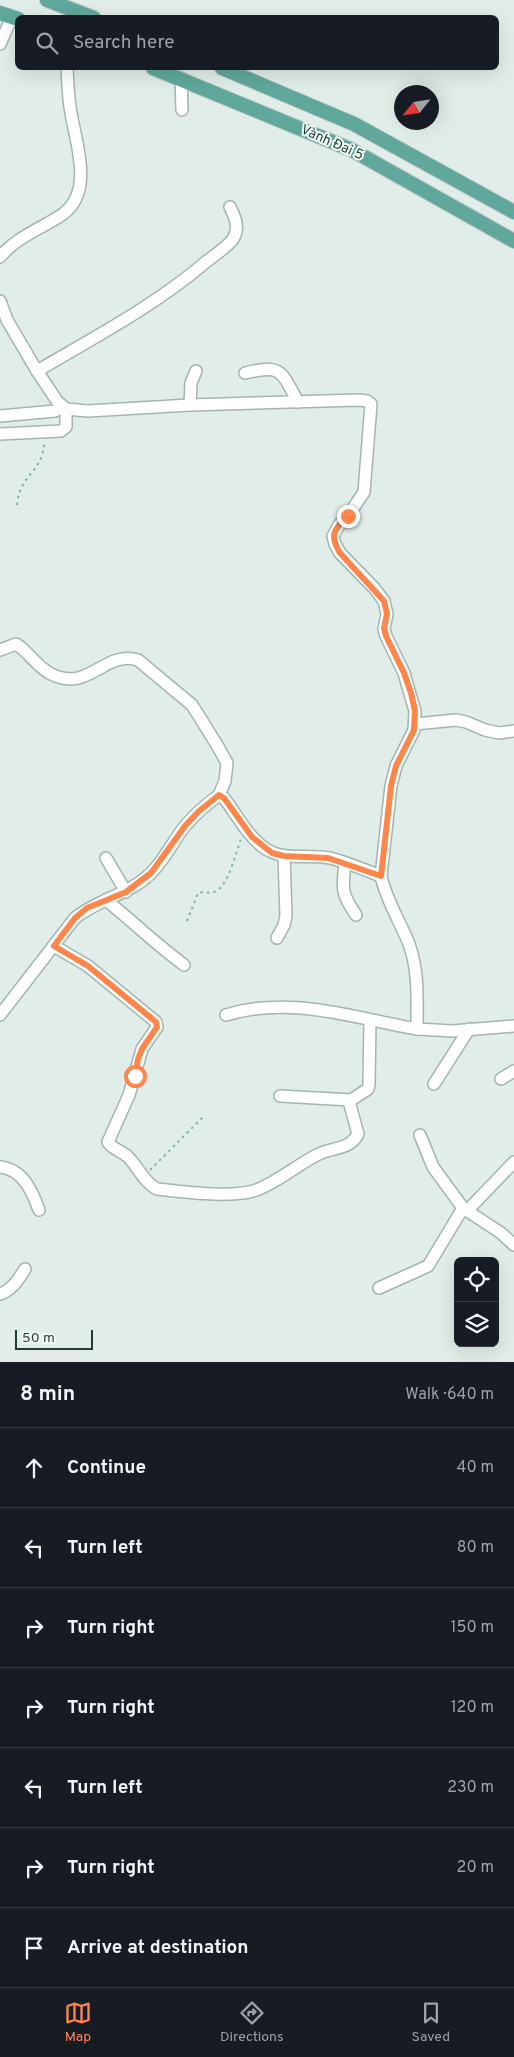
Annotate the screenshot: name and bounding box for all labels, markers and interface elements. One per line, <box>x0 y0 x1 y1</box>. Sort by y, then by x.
search box <box>15 15 499 70</box>
icon: search <box>33 29 61 57</box>
text: Search here <box>73 31 175 55</box>
north arrow <box>394 85 439 130</box>
street label: Vành Đai 5 <box>298 122 366 164</box>
route end <box>337 505 360 528</box>
route start <box>124 1065 147 1088</box>
map controls <box>454 1257 499 1347</box>
button: locate <box>454 1257 499 1302</box>
button: layers <box>454 1302 499 1347</box>
scale bar <box>15 1327 92 1350</box>
text: 50 m <box>22 1330 55 1347</box>
text: 8 min <box>20 1381 75 1408</box>
text: Walk · 640 m <box>405 1385 494 1405</box>
icon: ahead <box>20 1454 48 1482</box>
text: Continue <box>67 1456 146 1480</box>
text: 40 m <box>456 1458 494 1478</box>
icon: left <box>20 1534 48 1562</box>
text: Turn left <box>67 1536 143 1560</box>
text: 80 m <box>457 1538 494 1558</box>
icon: right <box>20 1614 48 1642</box>
text: Turn right <box>67 1616 155 1640</box>
text: 150 m <box>451 1618 494 1638</box>
icon: right <box>20 1694 48 1722</box>
text: Turn right <box>67 1696 155 1720</box>
text: 120 m <box>451 1698 494 1718</box>
icon: left <box>20 1774 48 1802</box>
text: Turn left <box>67 1776 143 1800</box>
text: 230 m <box>447 1778 494 1798</box>
icon: right <box>20 1854 48 1882</box>
text: Turn right <box>67 1856 155 1880</box>
text: 20 m <box>457 1858 494 1878</box>
icon: arrive <box>20 1934 48 1962</box>
text: Arrive at destination <box>67 1936 248 1960</box>
tab: Map <box>64 1999 92 2046</box>
tab: Directions <box>220 1999 284 2046</box>
tab: Saved <box>412 1999 450 2046</box>

